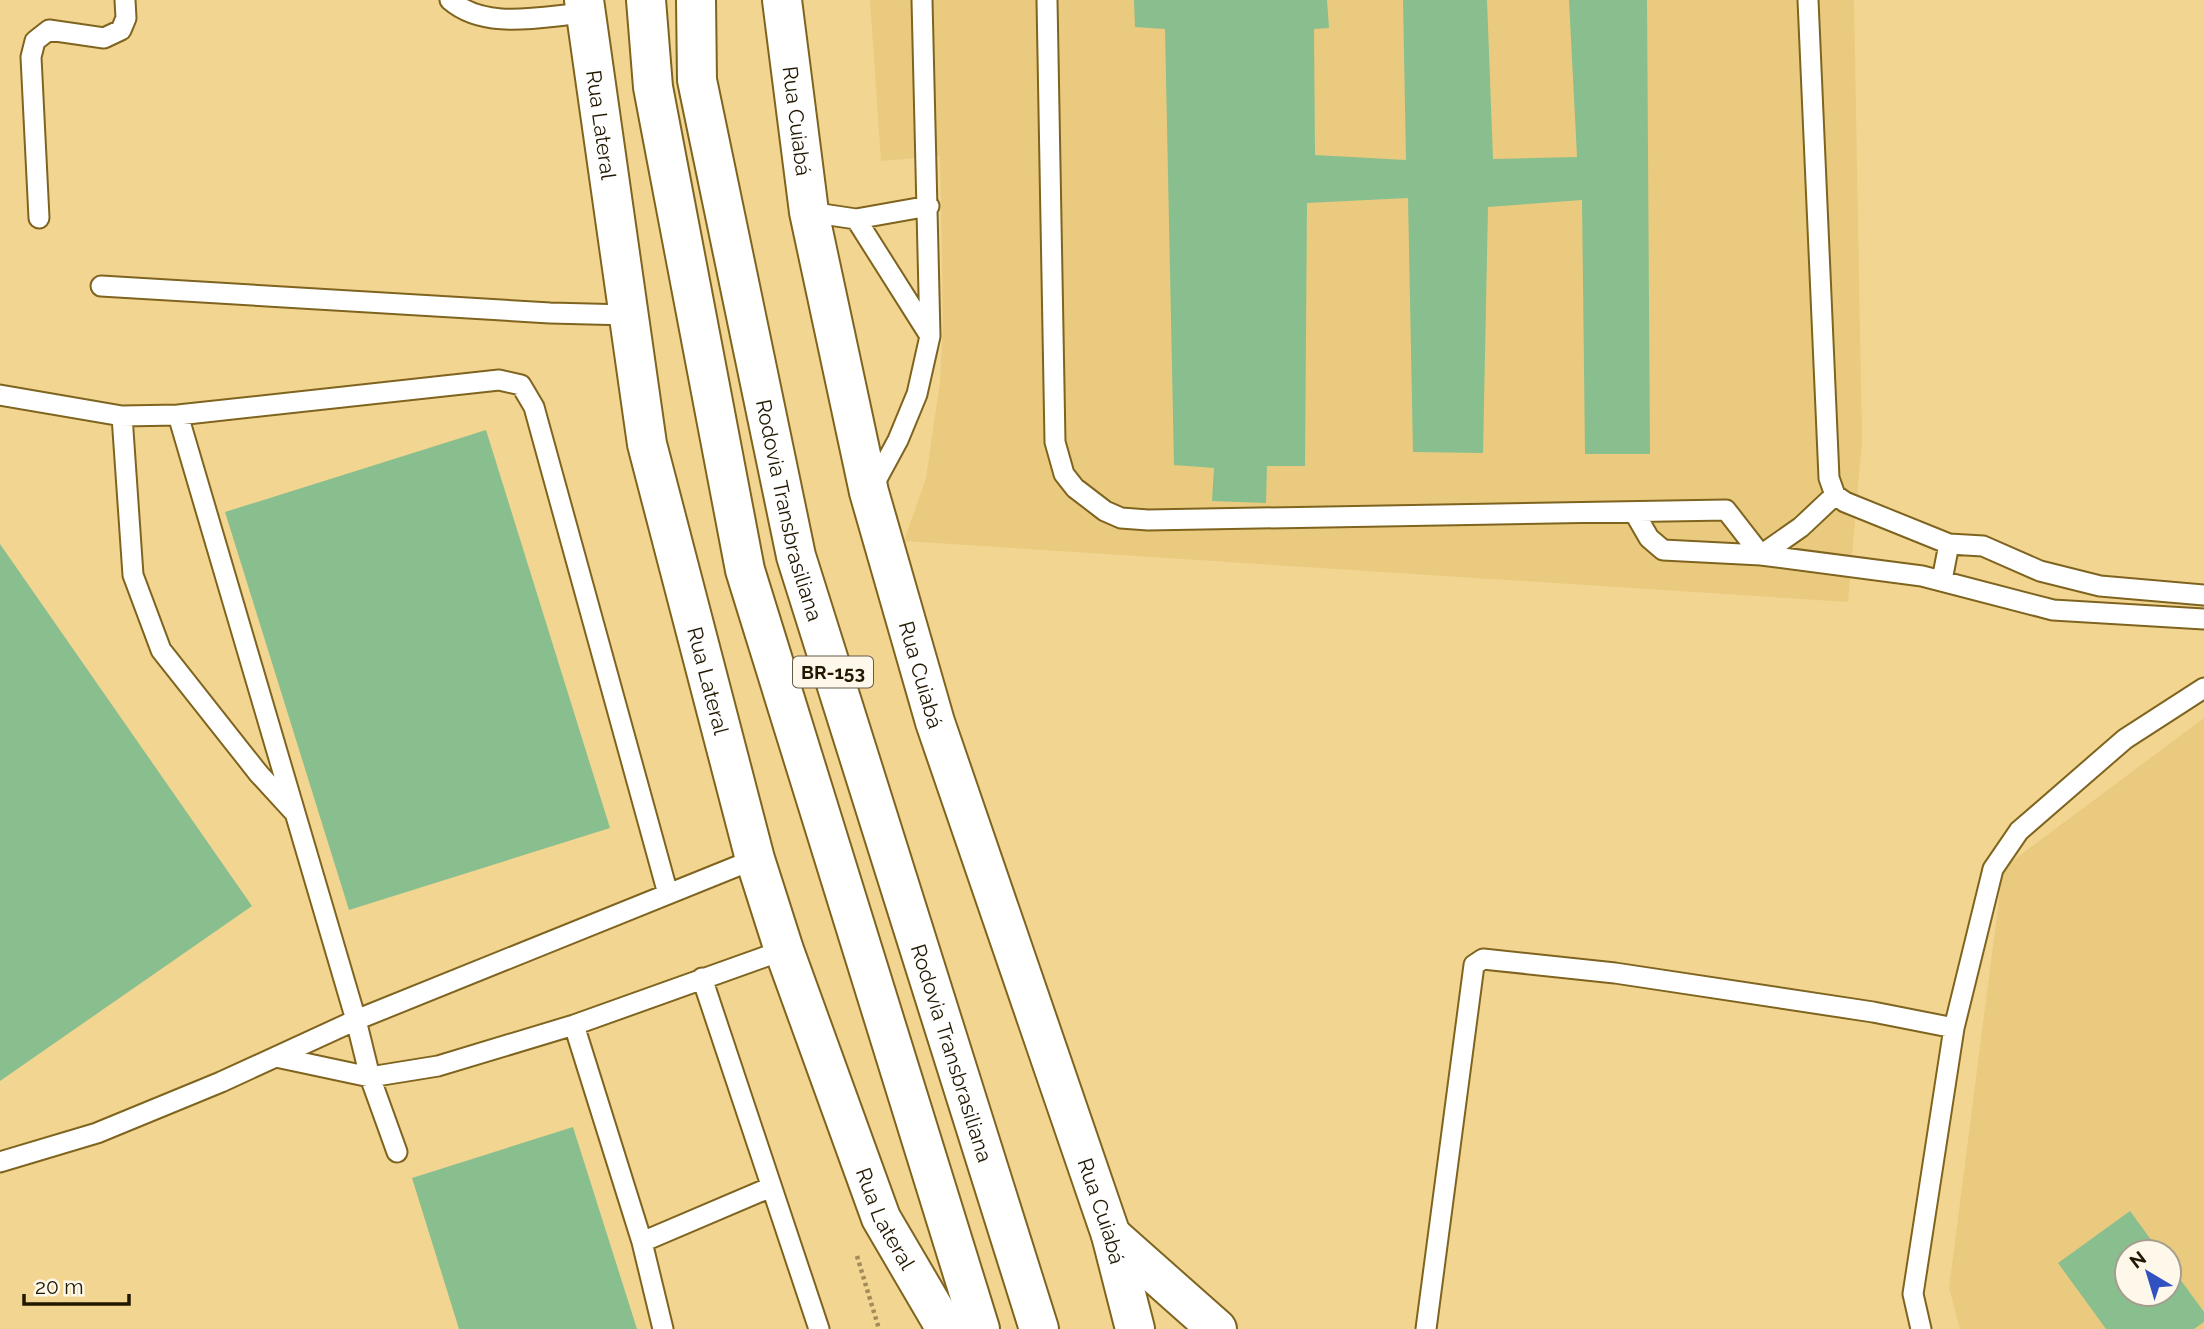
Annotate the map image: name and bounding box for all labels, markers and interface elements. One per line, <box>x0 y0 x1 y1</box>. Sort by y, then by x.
street label: Rua Cuiabá <box>778 65 817 177</box>
street label: Rua Lateral <box>582 68 622 181</box>
street label: Rodovia Transbrasiliana <box>751 397 828 624</box>
street label: Rua Cuiabá <box>894 618 949 731</box>
street label: Rua Lateral <box>683 624 735 737</box>
road number: BR-153 <box>793 656 873 688</box>
street label: Rodovia Transbrasiliana <box>906 941 998 1165</box>
street label: Rua Cuiabá <box>1073 1155 1130 1267</box>
street label: Rua Lateral <box>851 1164 921 1274</box>
north arrow <box>2113 1238 2183 1308</box>
text: N <box>2125 1246 2150 1273</box>
scale bar <box>24 1262 130 1306</box>
text: 20 m <box>35 1274 83 1299</box>

